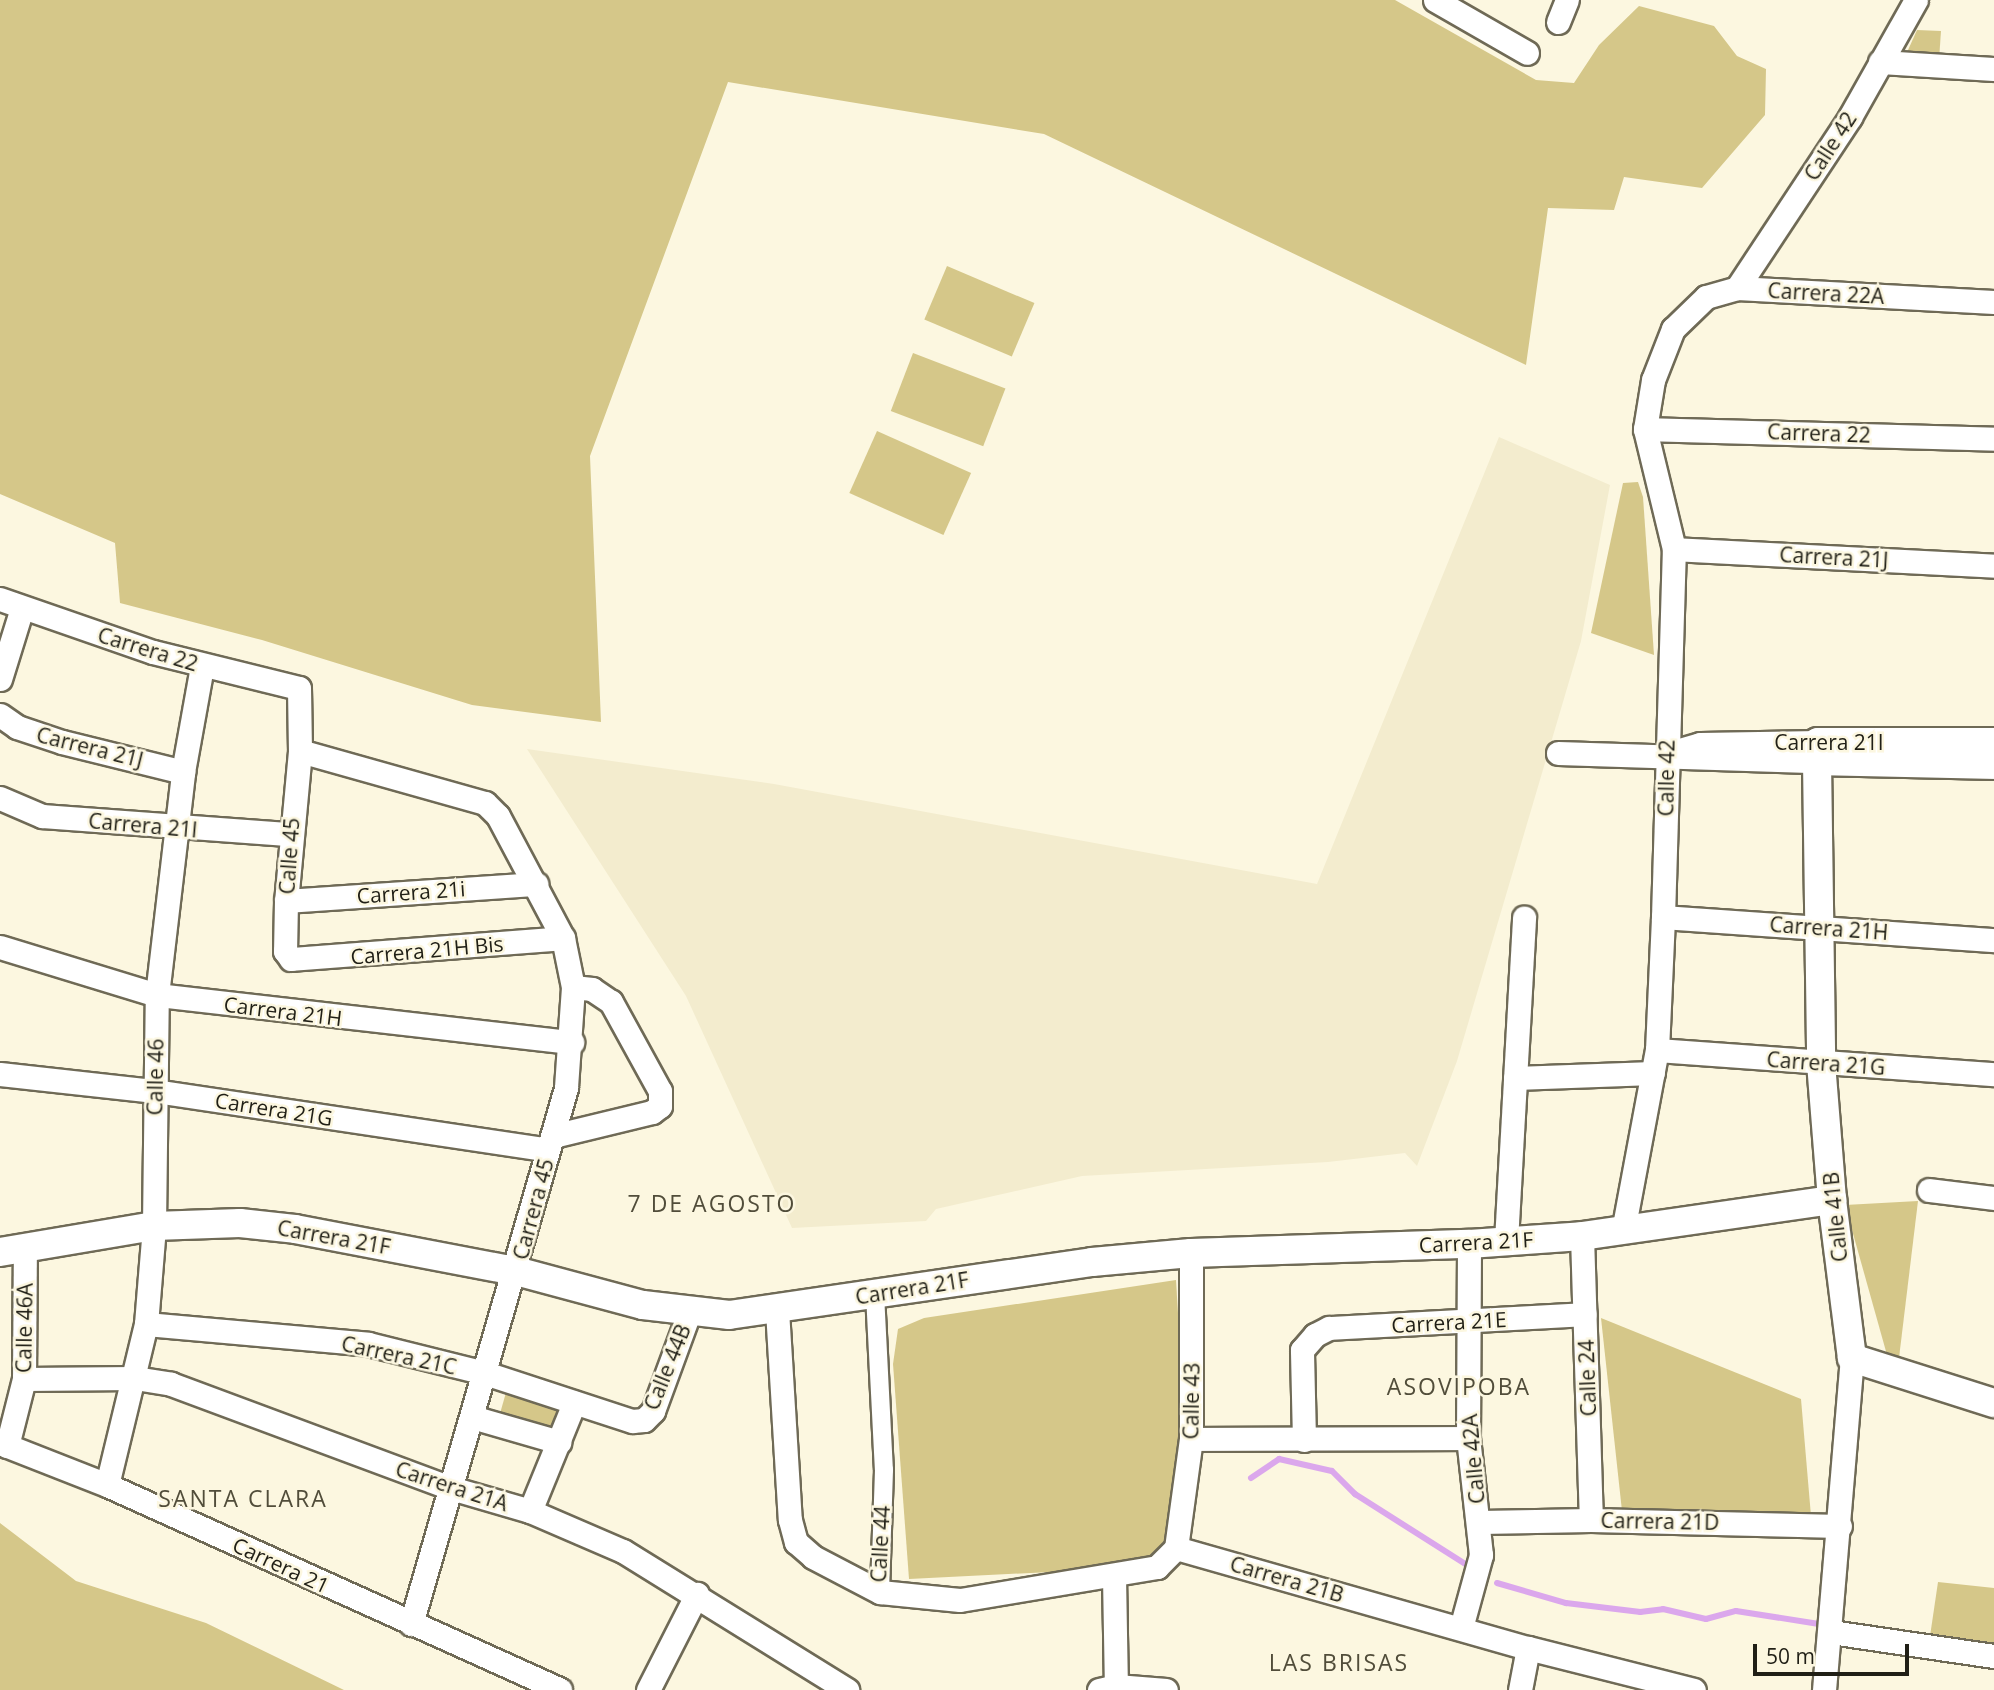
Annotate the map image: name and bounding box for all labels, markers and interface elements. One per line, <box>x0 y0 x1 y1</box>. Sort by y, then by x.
street label: Calle 42 <box>1799 107 1861 185</box>
street label: Carrera 22A <box>1767 277 1885 309</box>
street label: Carrera 22 <box>1767 419 1871 447</box>
street label: Carrera 21J <box>1779 542 1889 572</box>
street label: Carrera 22 <box>95 622 201 676</box>
street label: Carrera 21J <box>34 722 146 772</box>
street label: Carrera 21I <box>1774 729 1884 755</box>
street label: Calle 42 <box>1653 739 1679 817</box>
street label: Carrera 21I <box>87 808 199 842</box>
street label: Calle 45 <box>274 817 304 895</box>
street label: Carrera 21i <box>356 876 466 908</box>
street label: Carrera 21H <box>1769 911 1889 945</box>
street label: Carrera 21H Bis <box>349 931 505 969</box>
street label: Carrera 21H <box>222 991 344 1031</box>
street label: Calle 46 <box>142 1038 168 1116</box>
street label: Carrera 21G <box>1766 1046 1886 1080</box>
street label: Carrera 21G <box>213 1087 335 1131</box>
street label: Carrera 45 <box>507 1156 559 1262</box>
street label: Calle 41B <box>1818 1171 1852 1263</box>
district label: 7 DE AGOSTO <box>629 1189 795 1217</box>
street label: Carrera 21F <box>275 1215 393 1259</box>
street label: Carrera 21F <box>1418 1226 1534 1258</box>
street label: Carrera 21F <box>854 1267 970 1309</box>
street label: Calle 46A <box>11 1283 37 1373</box>
street label: Carrera 21E <box>1391 1306 1507 1338</box>
street label: Calle 44B <box>638 1320 696 1414</box>
street label: Carrera 21C <box>339 1331 459 1379</box>
street label: Calle 24 <box>1573 1339 1601 1417</box>
street label: Calle 43 <box>1178 1362 1204 1440</box>
district label: ASOVIPOBA <box>1388 1372 1530 1400</box>
street label: Calle 42A <box>1457 1413 1489 1505</box>
street label: Carrera 21A <box>393 1456 511 1516</box>
district label: SANTA CLARA <box>160 1484 326 1512</box>
street label: Calle 44 <box>865 1505 895 1583</box>
street label: Carrera 21D <box>1600 1507 1720 1535</box>
street label: Carrera 21 <box>229 1532 333 1598</box>
street label: Carrera 21B <box>1227 1551 1347 1607</box>
scale bar <box>1756 1630 1912 1674</box>
text: 50 m <box>1766 1642 1815 1670</box>
district label: LAS BRISAS <box>1270 1648 1408 1676</box>

